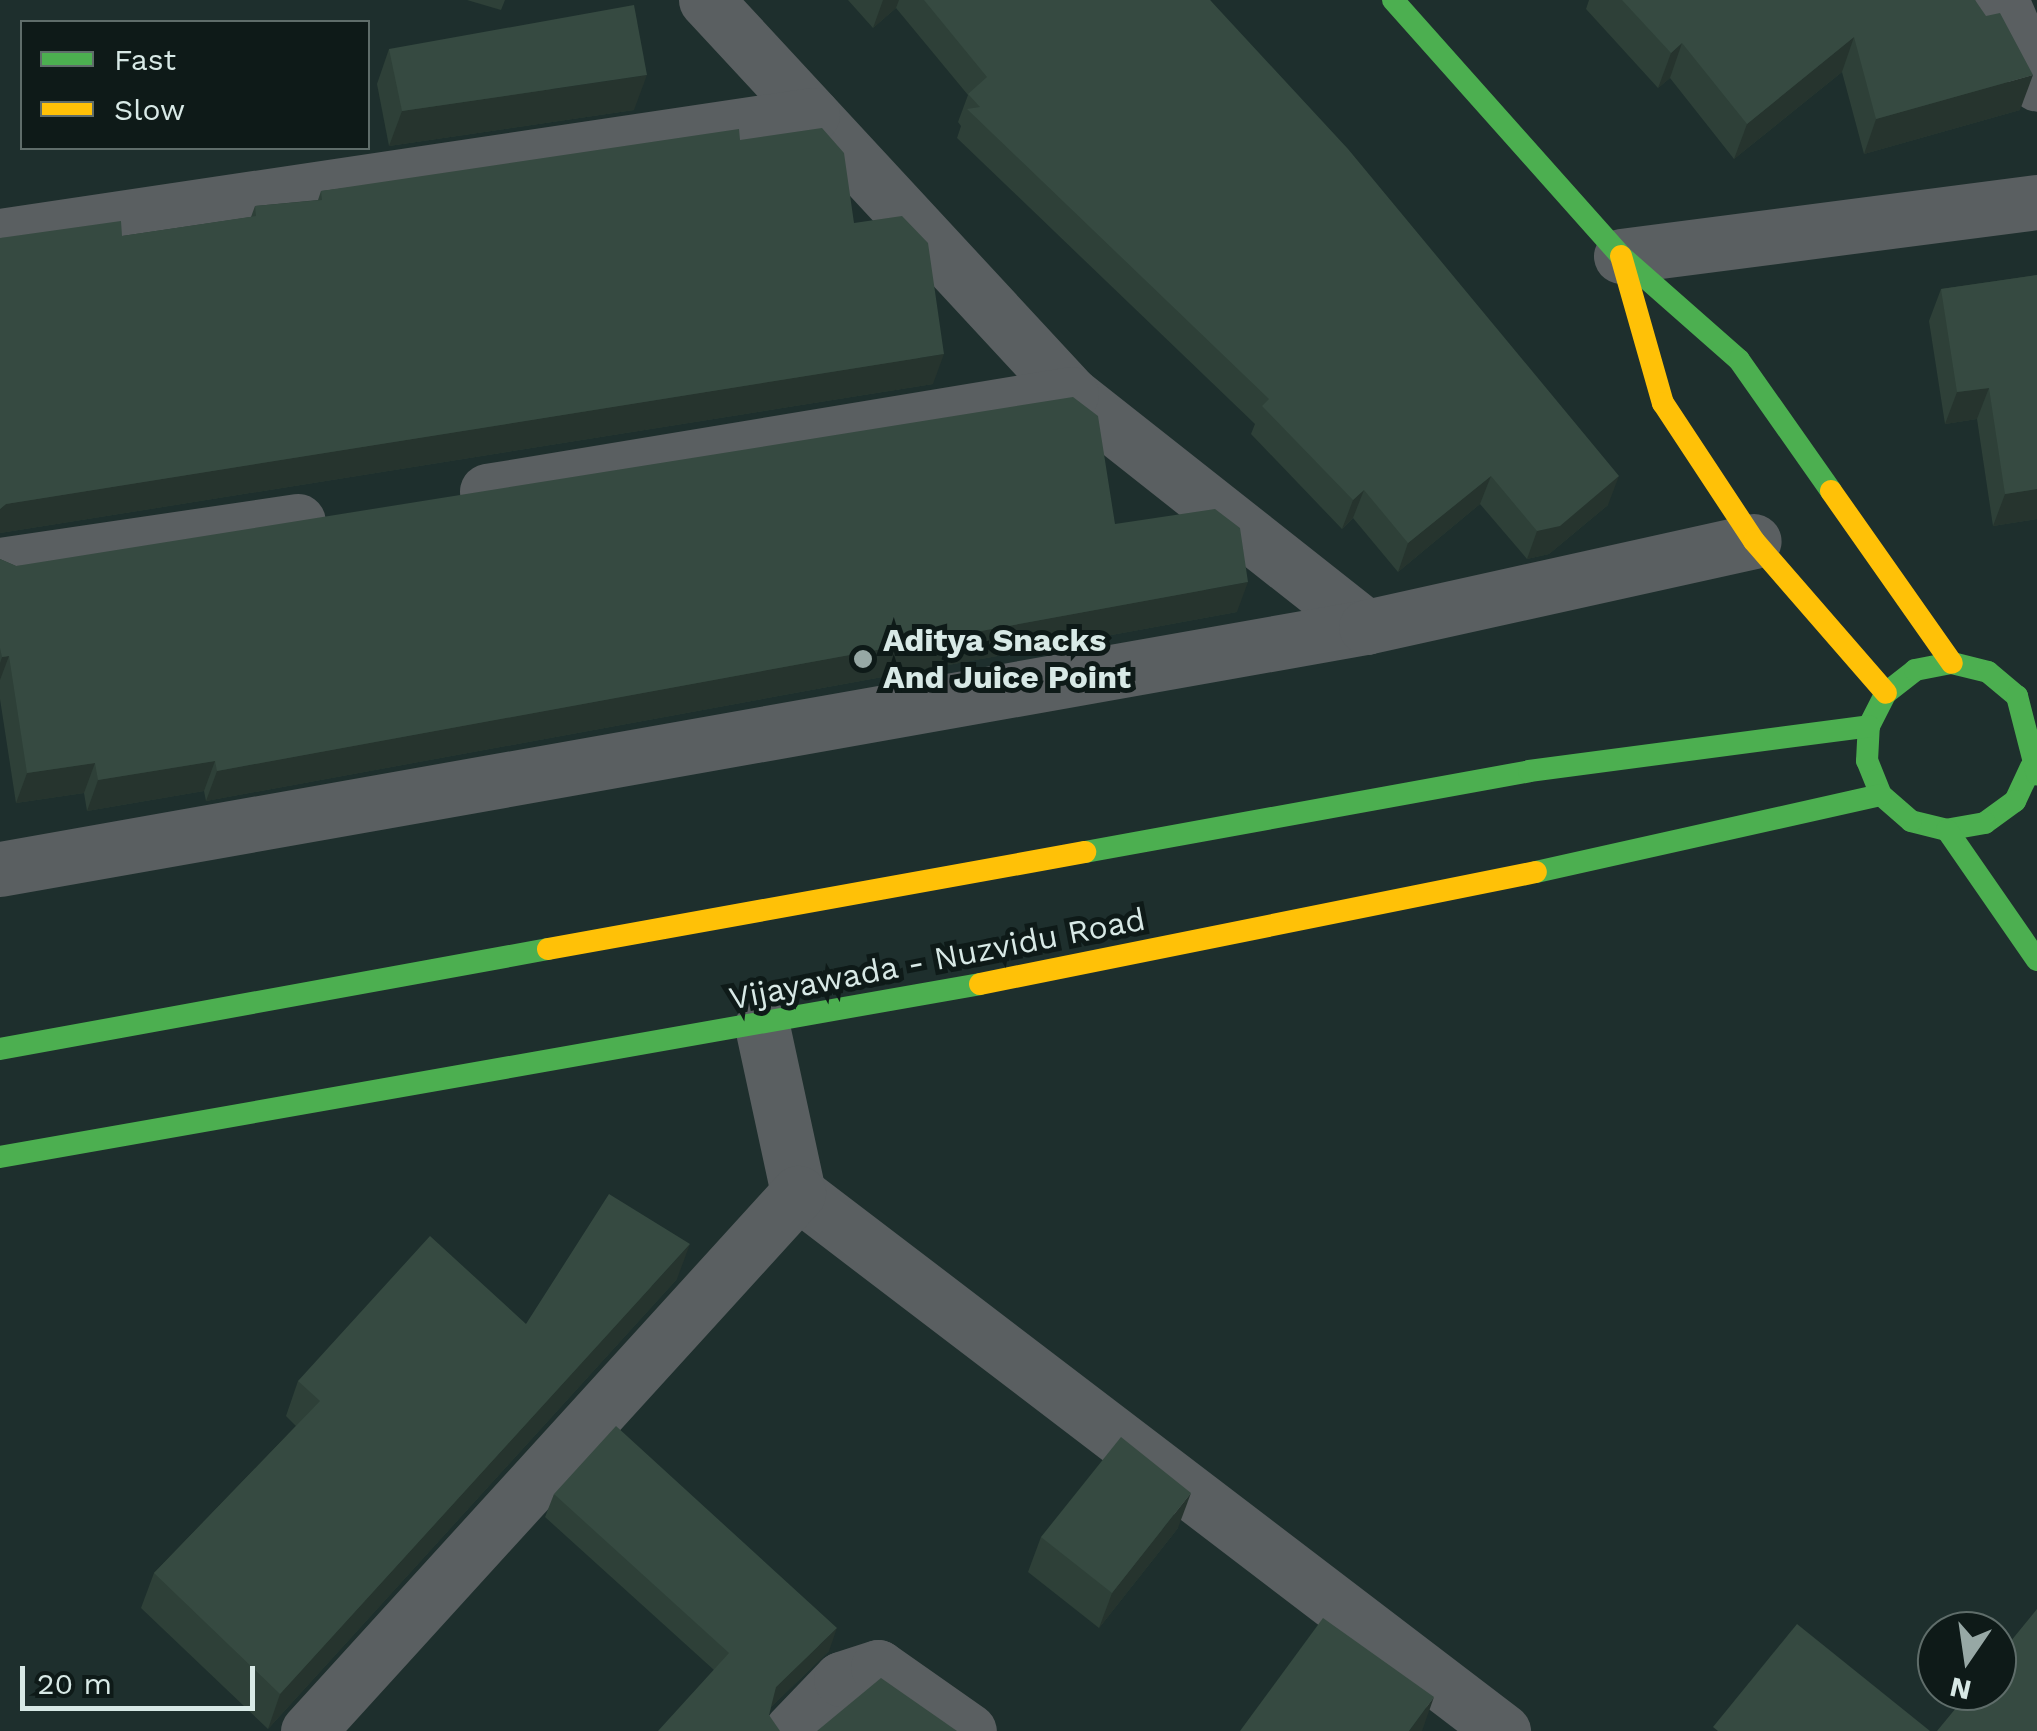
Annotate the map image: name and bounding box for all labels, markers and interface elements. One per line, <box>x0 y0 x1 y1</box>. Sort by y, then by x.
legend <box>20 20 370 150</box>
text: Fast <box>114 42 176 77</box>
text: Slow <box>114 92 185 127</box>
place label: Aditya Snacks And Juice Point <box>883 622 1131 697</box>
marker: Aditya Snacks And Juice Point <box>852 648 874 670</box>
street label: Vijayawada - Nuzvidu Road <box>725 900 1149 1018</box>
north arrow <box>1917 1611 2017 1711</box>
scale bar <box>25 1646 260 1708</box>
text: 20 m <box>37 1666 112 1701</box>
text: N <box>1947 1670 1974 1707</box>

